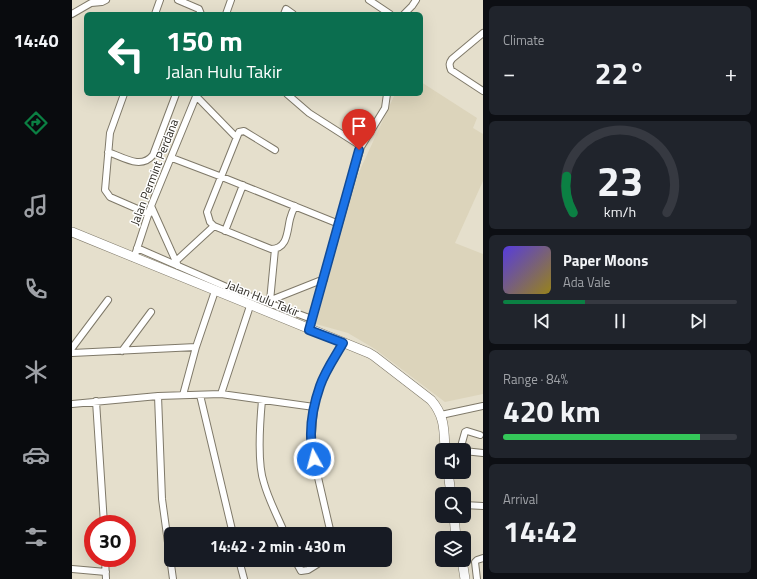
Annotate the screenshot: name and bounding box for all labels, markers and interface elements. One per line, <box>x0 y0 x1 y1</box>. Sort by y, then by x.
text: 150 m <box>166 19 243 62</box>
text: 14:40 <box>14 27 58 54</box>
icon: left <box>100 28 152 80</box>
text: Climate <box>503 30 544 50</box>
text: 22° <box>595 50 645 96</box>
text: − <box>503 56 515 90</box>
text: + <box>725 56 737 90</box>
text: Jalan Hulu Takir <box>166 58 282 85</box>
icon: directions <box>22 109 50 137</box>
pin <box>342 109 376 150</box>
icon: arrive <box>348 115 370 137</box>
street label: Jalan Permint Perdana <box>125 116 183 228</box>
text: 23 <box>597 149 643 212</box>
icon: music <box>22 192 50 220</box>
text: km/h <box>604 200 636 222</box>
text: Paper Moons <box>563 249 648 272</box>
text: Ada Vale <box>563 272 610 292</box>
icon: phone <box>22 275 50 303</box>
street label: Jalan Hulu Takir <box>224 275 302 321</box>
icon: previous <box>531 310 553 332</box>
icon: pause <box>609 310 631 332</box>
icon: next <box>687 310 709 332</box>
icon: climate <box>22 358 50 386</box>
text: Range · 84% <box>503 369 568 389</box>
text: 420 km <box>503 388 601 434</box>
position arrow <box>293 438 335 480</box>
icon: car <box>22 441 50 469</box>
map controls <box>435 443 471 567</box>
button: sound <box>435 443 471 479</box>
button: search <box>435 487 471 523</box>
text: Arrival <box>503 489 538 509</box>
text: 14:42 <box>503 508 578 554</box>
speed limit sign: 30 <box>84 515 136 567</box>
icon: filters <box>22 523 50 551</box>
button: layers <box>435 531 471 567</box>
text: 14:42 · 2 min · 430 m <box>210 535 346 558</box>

